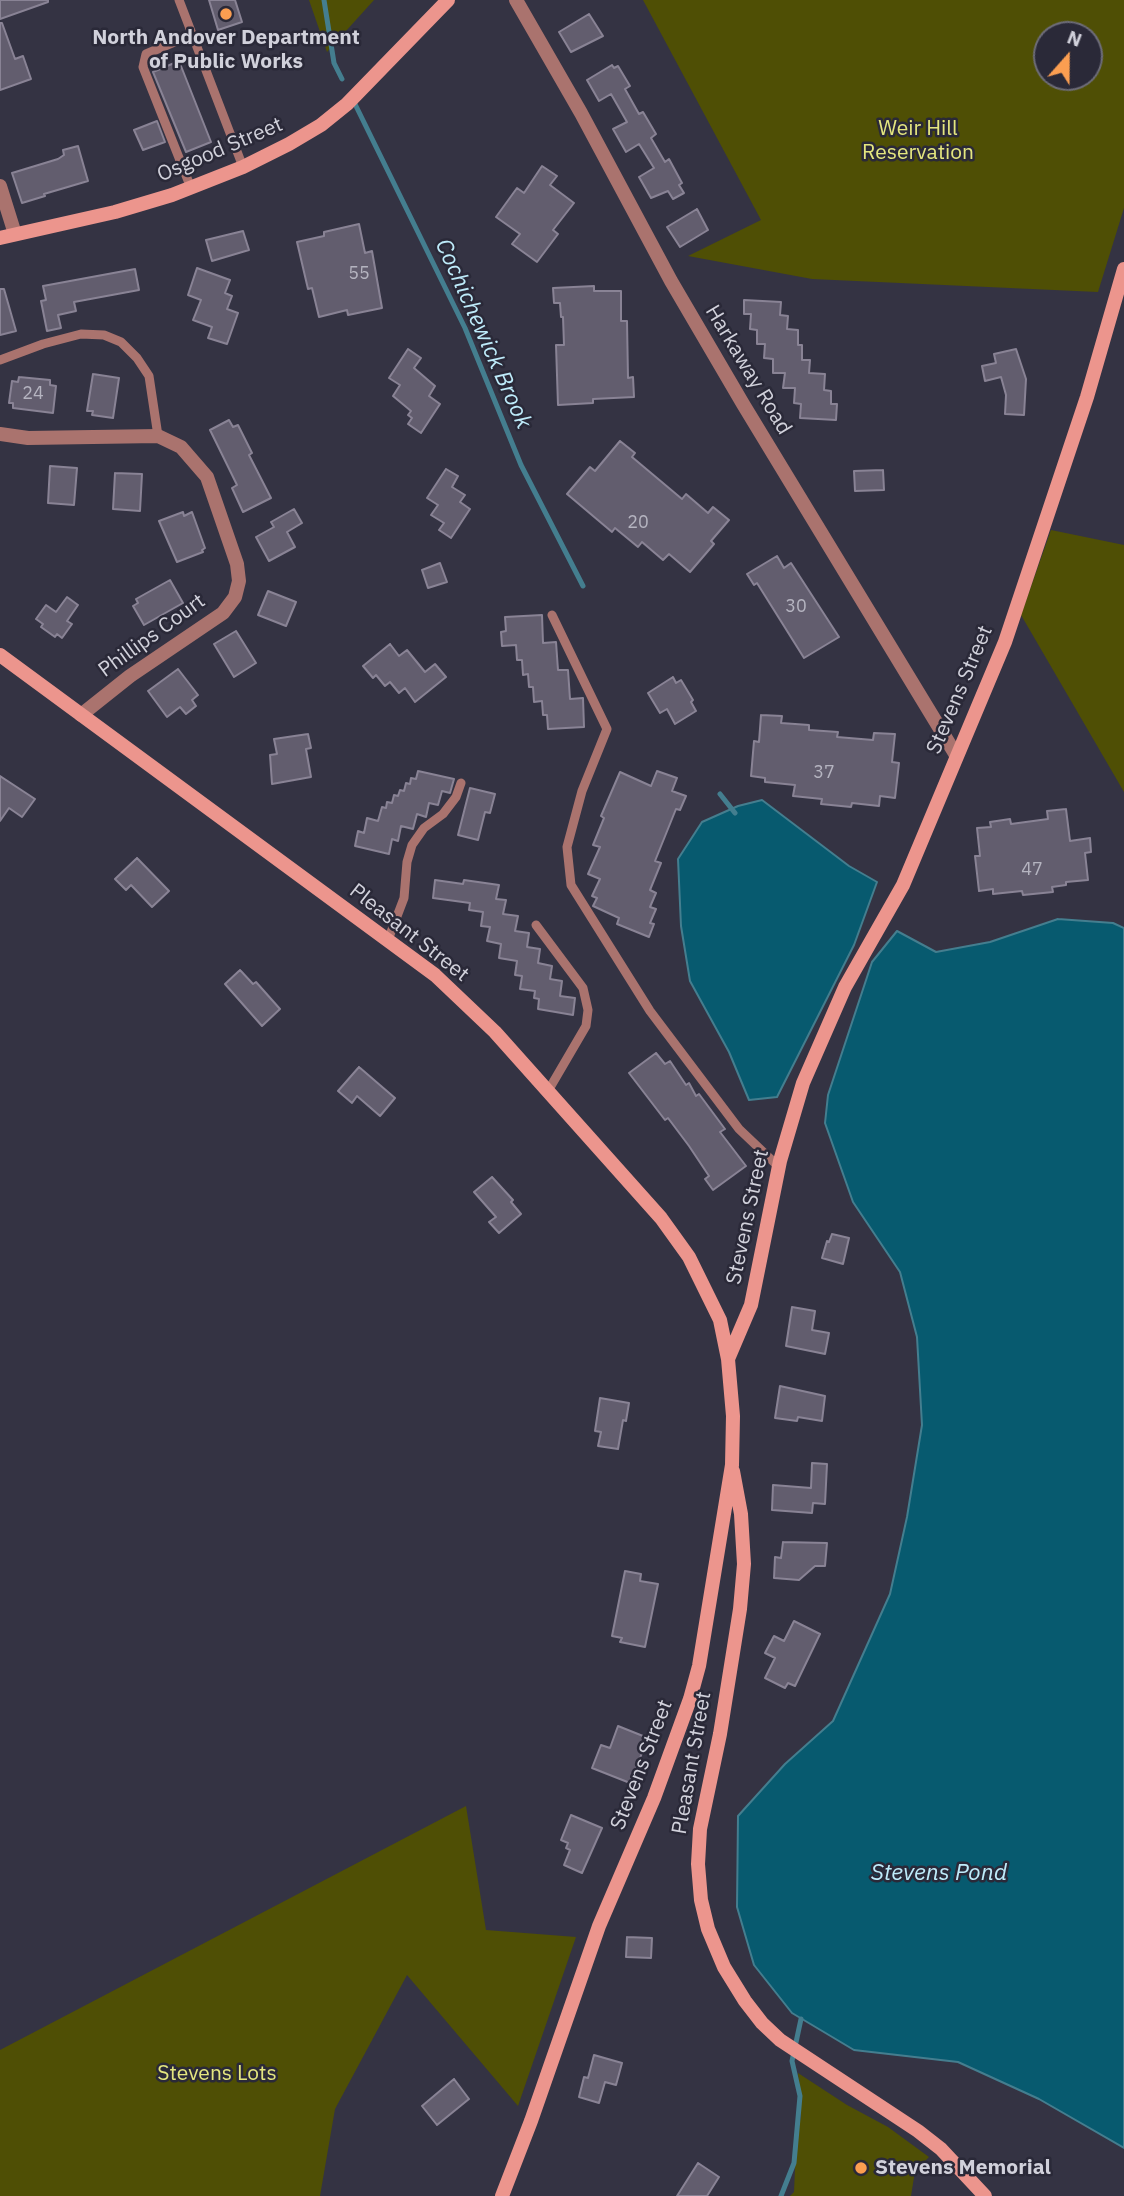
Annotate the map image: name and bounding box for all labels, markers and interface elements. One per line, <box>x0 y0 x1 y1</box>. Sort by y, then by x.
marker: North Andover Department of Public Works <box>218 6 234 22</box>
north arrow <box>1033 21 1103 91</box>
place label: North Andover Department of Public Works <box>92 25 360 75</box>
text: N <box>1064 25 1086 52</box>
street label: Osgood Street <box>153 112 287 188</box>
park label: Weir Hill Reservation <box>862 116 974 166</box>
water label: Cochichewick Brook <box>429 235 537 433</box>
house number: 55 <box>348 263 370 285</box>
street label: Harkaway Road <box>699 301 797 439</box>
house number: 24 <box>22 383 44 405</box>
house number: 20 <box>627 512 649 534</box>
street label: Phillips Court <box>94 589 210 683</box>
house number: 30 <box>785 596 807 618</box>
street label: Stevens Street <box>922 622 998 758</box>
house number: 37 <box>813 762 835 784</box>
house number: 47 <box>1021 859 1043 881</box>
street label: Pleasant Street <box>344 879 474 987</box>
street label: Stevens Street <box>721 1147 775 1287</box>
street label: Pleasant Street <box>667 1690 717 1836</box>
street label: Stevens Street <box>606 1696 678 1834</box>
water label: Stevens Pond <box>871 1859 1007 1887</box>
park label: Stevens Lots <box>157 2061 277 2087</box>
place label: Stevens Memorial <box>875 2155 1051 2181</box>
marker: Stevens Memorial <box>853 2160 869 2176</box>

